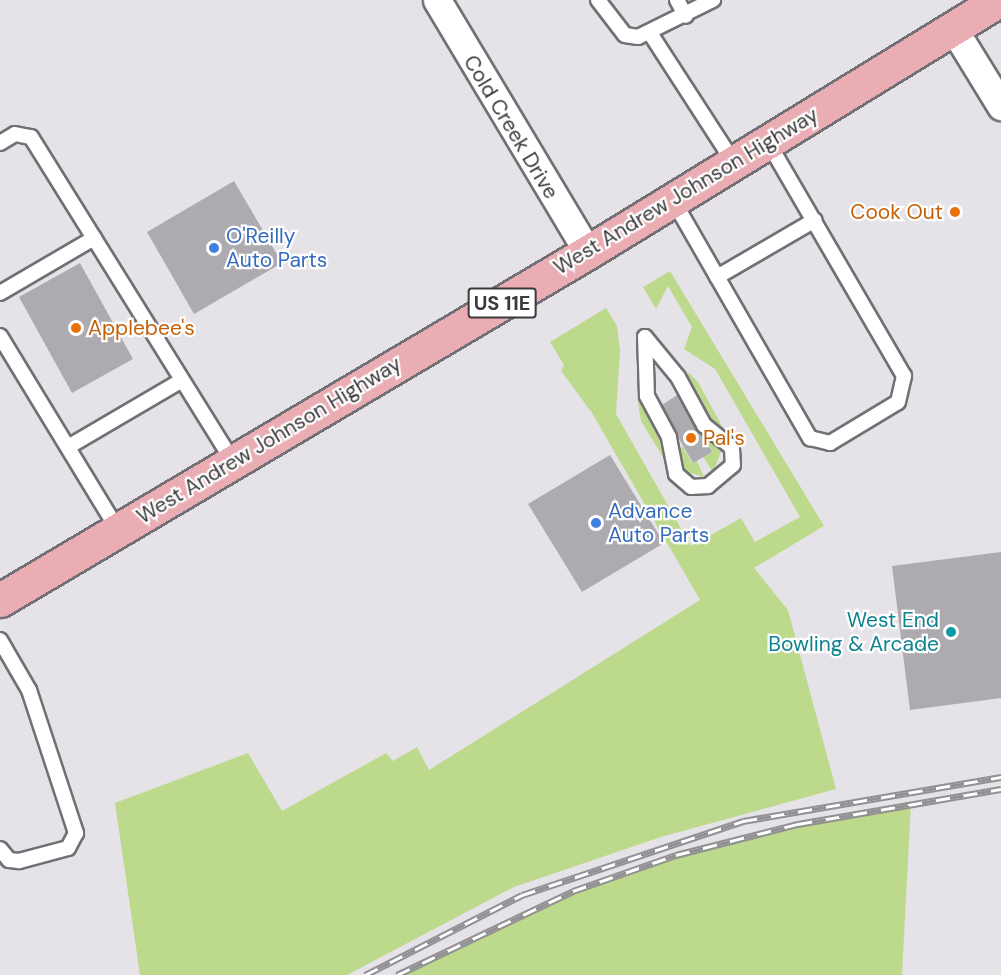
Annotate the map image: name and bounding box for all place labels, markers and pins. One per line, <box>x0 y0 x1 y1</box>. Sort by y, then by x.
place label: Cook Out <box>850 199 943 225</box>
marker: Cook Out <box>948 205 962 219</box>
place label: O'Reilly Auto Parts <box>226 223 327 273</box>
marker: O'Reilly Auto Parts <box>207 241 221 255</box>
place label: Applebee's <box>88 315 195 341</box>
marker: Applebee's <box>69 321 83 335</box>
place label: Pal's <box>703 425 745 451</box>
marker: Pal's <box>684 431 698 445</box>
place label: Advance Auto Parts <box>608 498 709 548</box>
marker: Advance Auto Parts <box>589 516 603 530</box>
place label: West End Bowling & Arcade <box>768 607 939 657</box>
marker: West End Bowling & Arcade <box>944 625 958 639</box>

